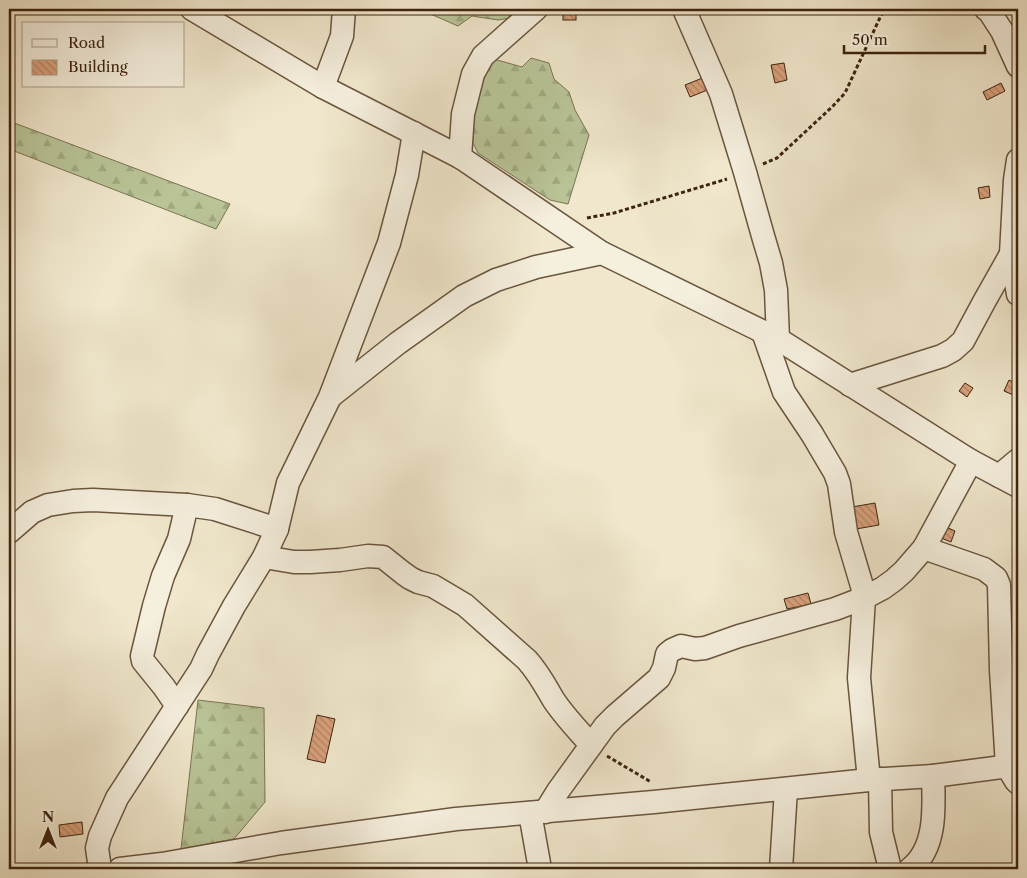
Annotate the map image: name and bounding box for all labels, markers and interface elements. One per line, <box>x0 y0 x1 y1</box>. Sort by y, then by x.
legend <box>22 22 185 88</box>
scale bar <box>844 22 986 54</box>
text: 50 m <box>852 30 888 49</box>
text: Road <box>68 33 105 52</box>
text: Building <box>68 57 128 76</box>
north arrow <box>22 806 72 856</box>
text: N <box>42 808 54 826</box>

